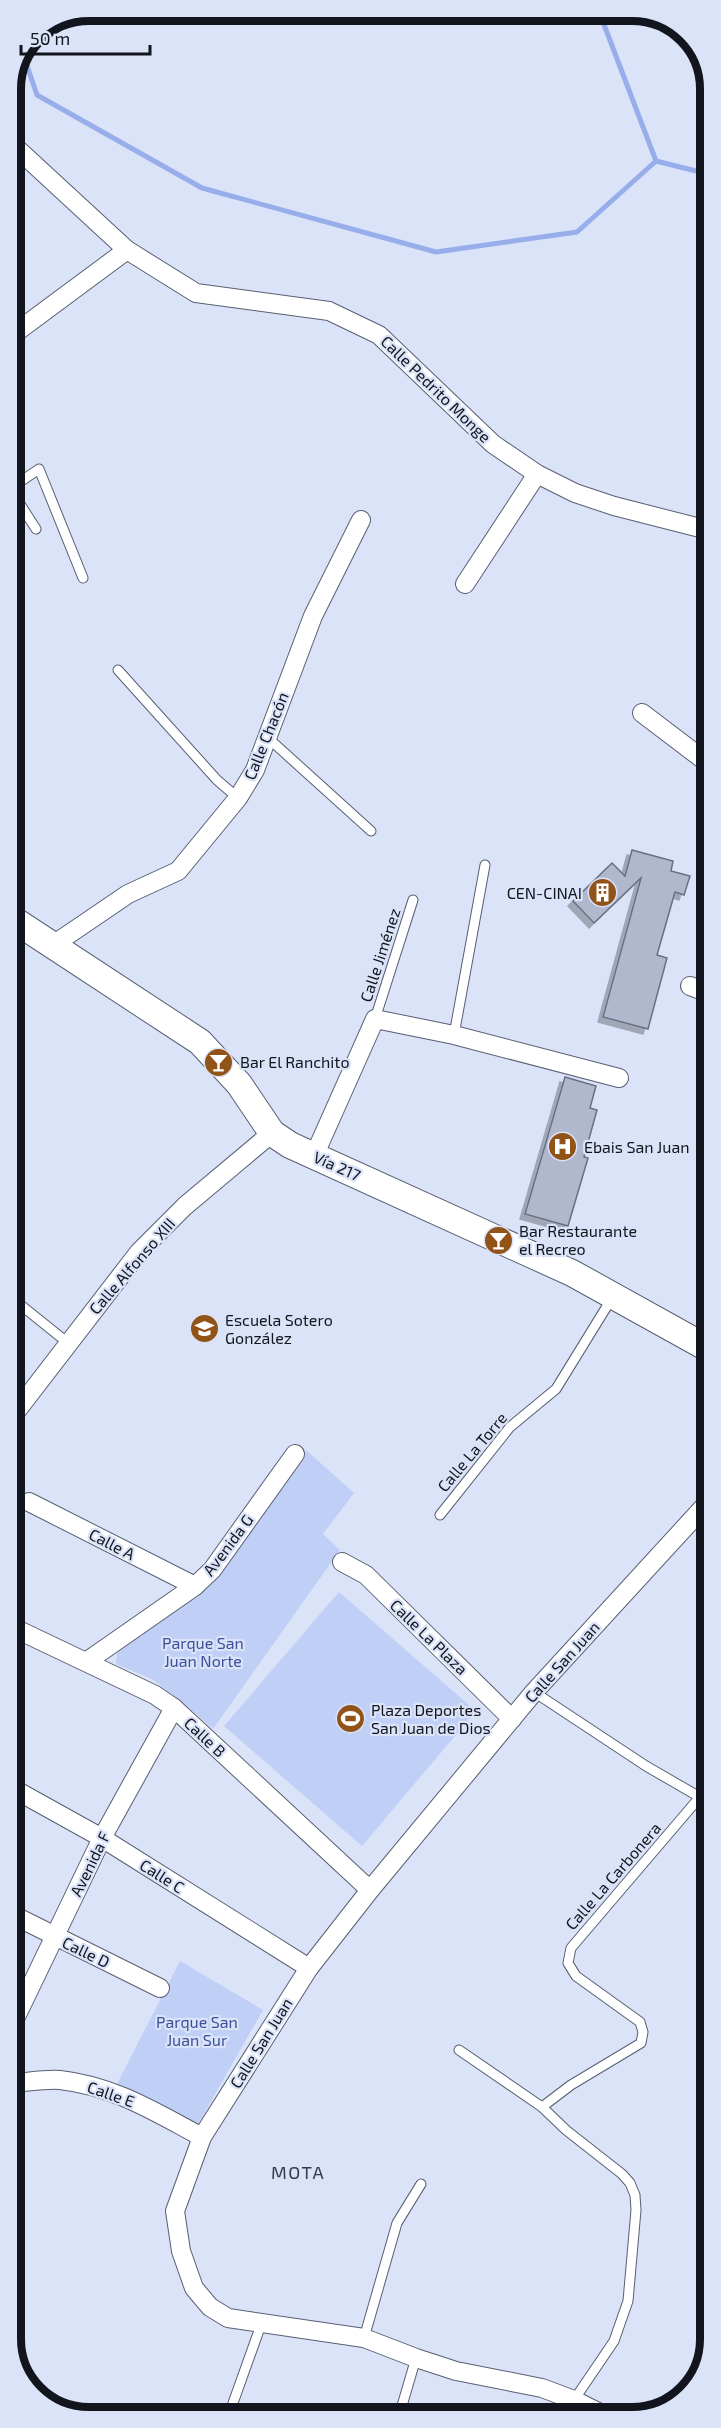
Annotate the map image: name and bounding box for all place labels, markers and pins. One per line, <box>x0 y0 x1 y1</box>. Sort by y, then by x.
building icon: CEN-CINAI <box>587 877 619 909</box>
place label: CEN-CINAI <box>507 883 582 902</box>
bar icon: Bar El Ranchito <box>203 1046 235 1078</box>
place label: Bar El Ranchito <box>240 1052 349 1071</box>
hospital icon: Ebais San Juan <box>547 1131 579 1163</box>
place label: Ebais San Juan <box>584 1137 689 1156</box>
place label: Bar Restaurante el Recreo <box>519 1221 637 1258</box>
bar icon: Bar Restaurante el Recreo <box>482 1224 514 1256</box>
place label: Escuela Sotero González <box>225 1310 333 1347</box>
school or university icon: Escuela Sotero González <box>188 1313 220 1345</box>
place label: Plaza Deportes San Juan de Dios <box>371 1700 491 1737</box>
sports icon: Plaza Deportes San Juan de Dios <box>334 1703 366 1735</box>

